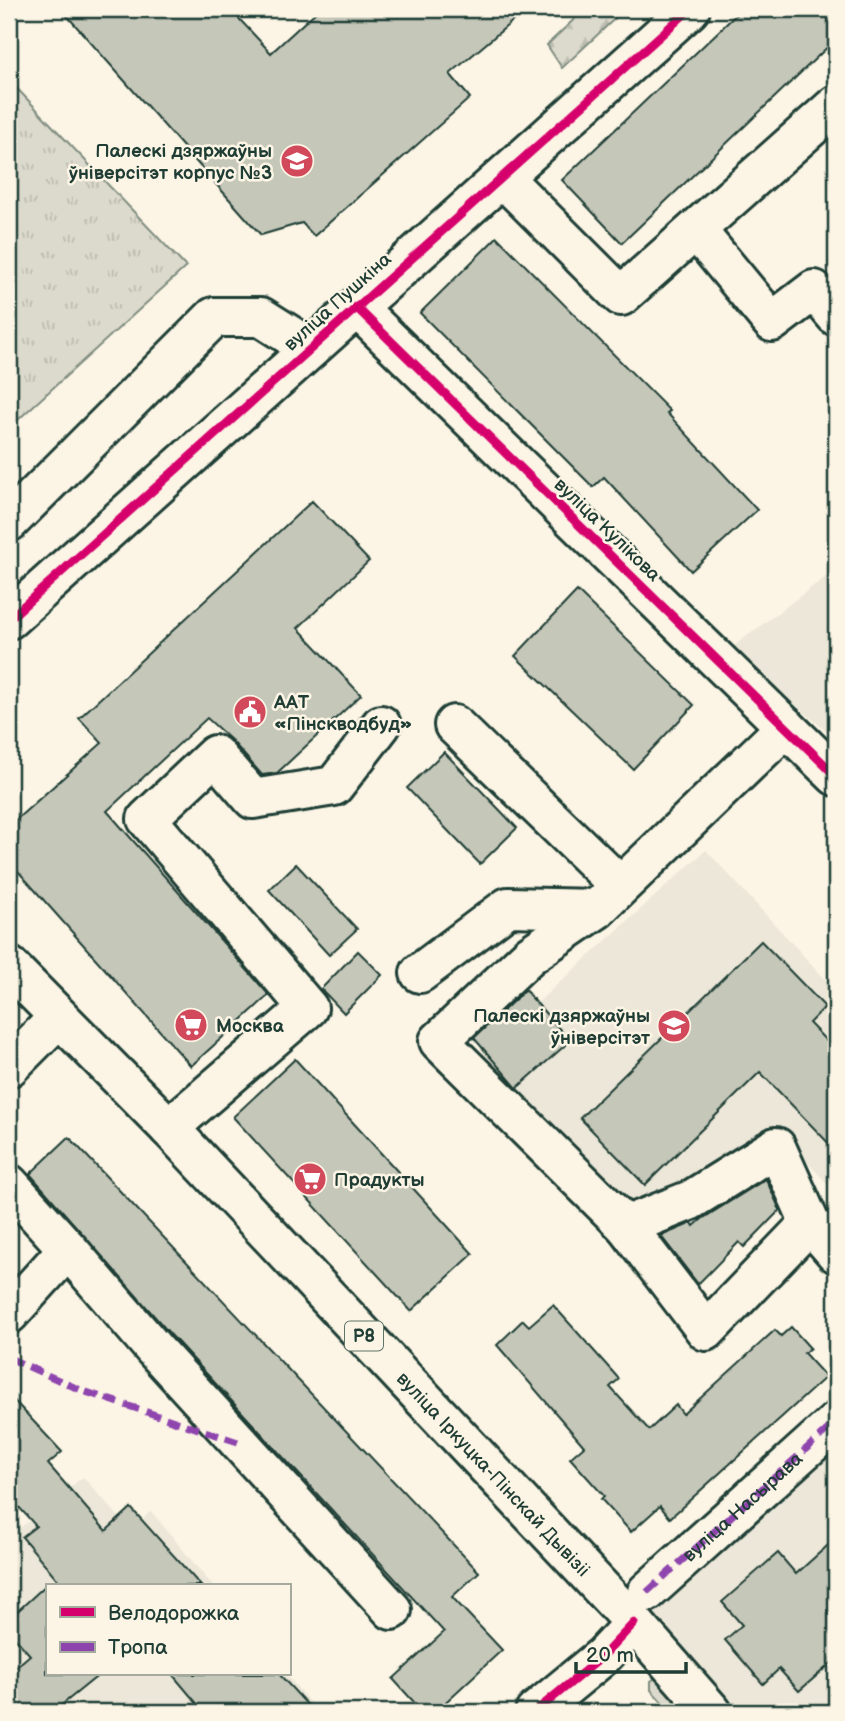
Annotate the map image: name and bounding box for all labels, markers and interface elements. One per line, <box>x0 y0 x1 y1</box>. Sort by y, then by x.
place label: Палескі дзяржаўны ўніверсітэт корпус №3 <box>69 140 272 185</box>
school or university icon: Палескі дзяржаўны ўніверсітэт корпус №3 <box>278 142 316 180</box>
street label: вуліца Пушкіна <box>280 248 396 356</box>
street label: вуліца Кулікова <box>549 474 665 587</box>
place label: ААТ «Пінскводбуд» <box>273 691 412 736</box>
public building icon: ААТ «Пінскводбуд» <box>231 693 269 731</box>
place label: Палескі дзяржаўны ўніверсітэт <box>473 1005 650 1050</box>
supermarket icon: Москва <box>172 1006 210 1044</box>
school or university icon: Палескі дзяржаўны ўніверсітэт <box>655 1007 693 1045</box>
place label: Москва <box>216 1015 285 1038</box>
supermarket icon: Прадукты <box>291 1160 329 1198</box>
place label: Прадукты <box>334 1169 425 1192</box>
road number: Р8 <box>345 1322 383 1350</box>
street label: вуліца Іркуцка-Пінскай Дывізіі <box>391 1368 594 1582</box>
street label: вуліца Насырава <box>679 1448 808 1567</box>
legend <box>46 1584 290 1676</box>
text: Велодорожка <box>108 1601 240 1626</box>
scale bar <box>576 1630 686 1674</box>
text: Тропа <box>108 1635 168 1660</box>
text: 20 m <box>586 1643 634 1668</box>

